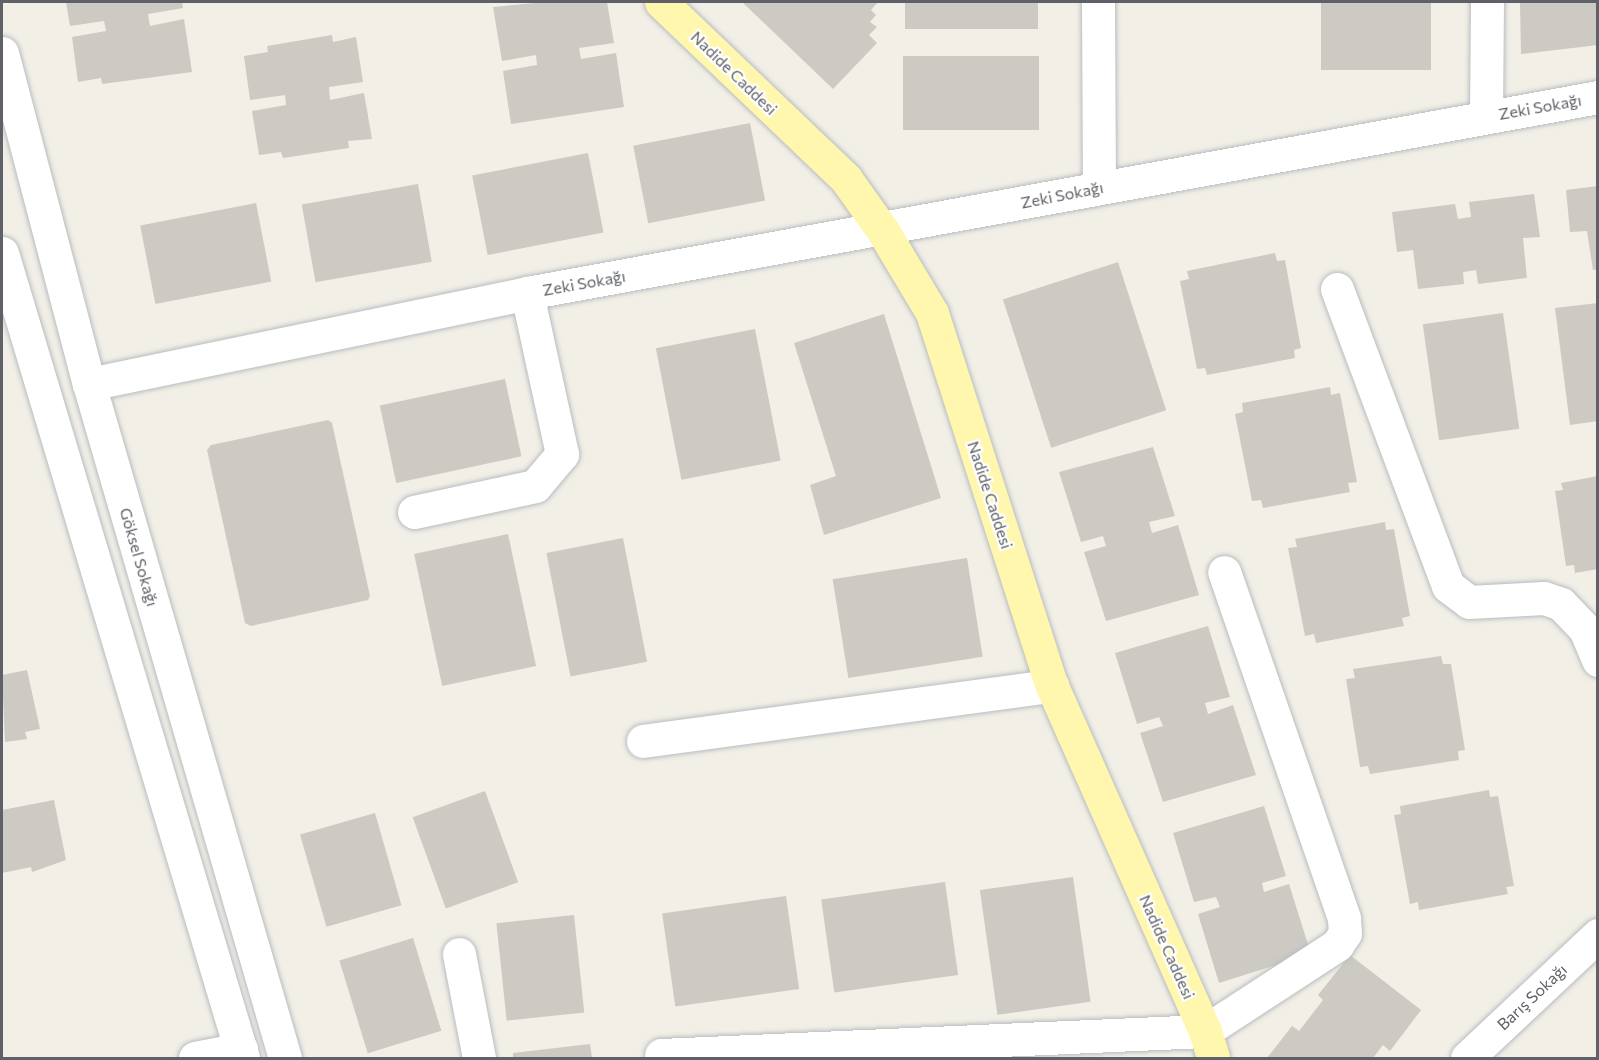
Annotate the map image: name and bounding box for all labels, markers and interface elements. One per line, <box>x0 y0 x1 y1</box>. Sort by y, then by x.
street label: Nadide Caddesi <box>687 27 781 119</box>
street label: Zeki Sokağı <box>1497 90 1583 124</box>
street label: Zeki Sokağı <box>1019 178 1105 212</box>
street label: Zeki Sokağı <box>541 266 627 300</box>
street label: Nadide Caddesi <box>964 439 1016 551</box>
street label: Göksel Sokağı <box>116 506 162 608</box>
street label: Nadide Caddesi <box>1135 892 1199 1002</box>
street label: Barış Sokağı <box>1493 960 1571 1034</box>

